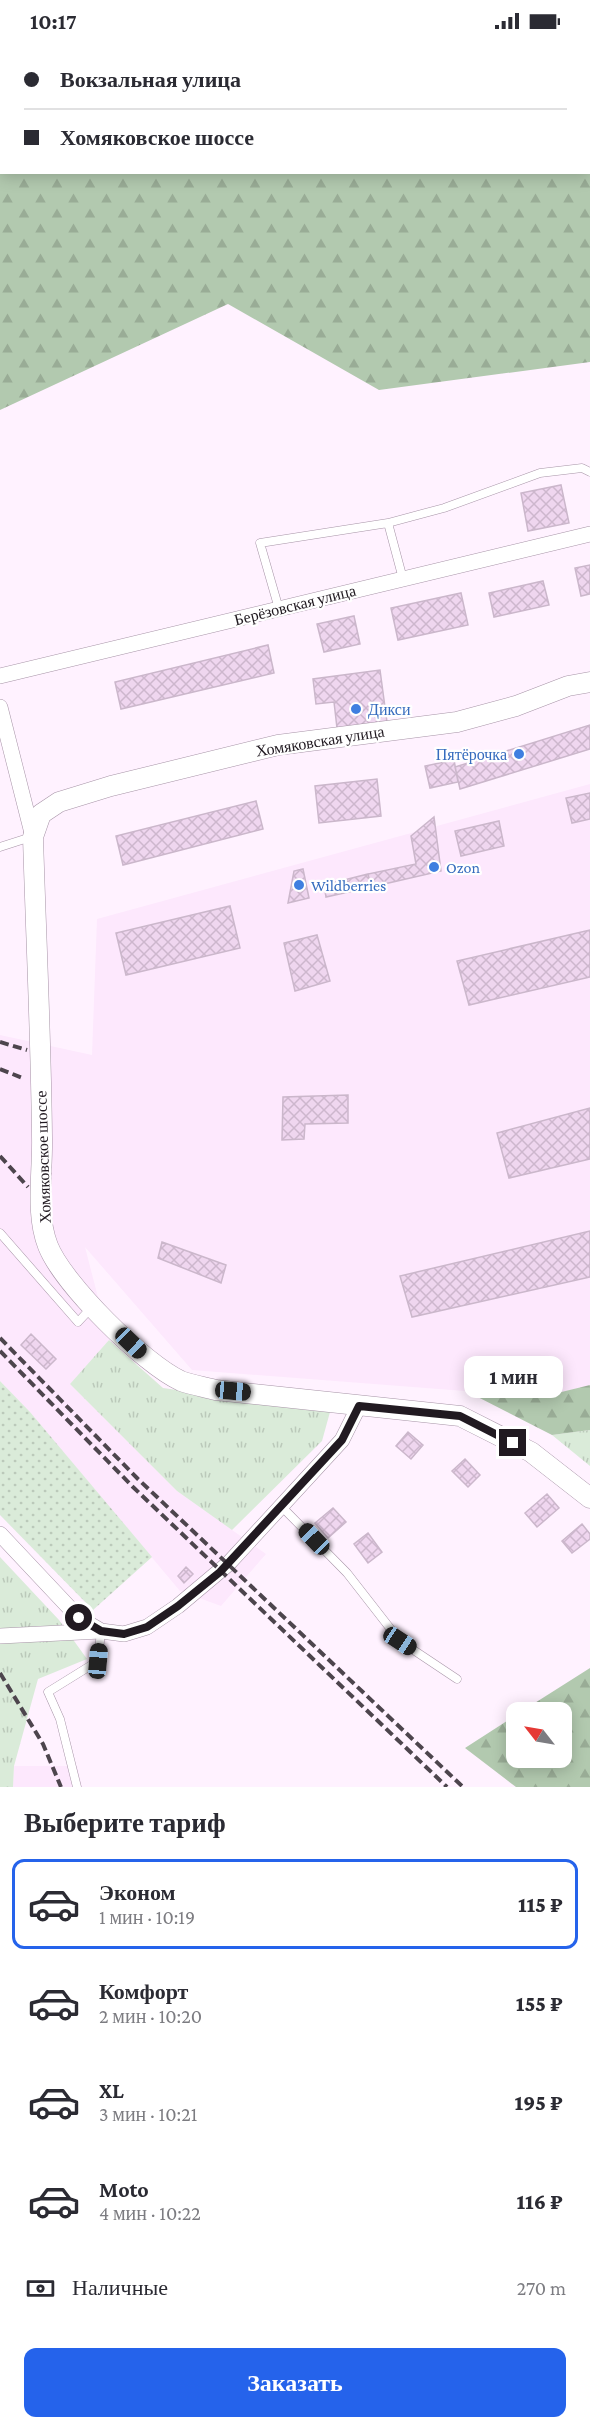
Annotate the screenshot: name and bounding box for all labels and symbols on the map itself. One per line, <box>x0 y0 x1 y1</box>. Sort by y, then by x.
street label: Берёзовская улица <box>232 582 358 629</box>
place label: Дикси <box>368 701 411 719</box>
marker: Дикси <box>349 702 363 716</box>
street label: Хомяковская улица <box>255 722 386 761</box>
place label: Пятёрочка <box>436 746 507 764</box>
marker: Пятёрочка <box>512 747 526 761</box>
place label: Ozon <box>446 859 480 876</box>
marker: Ozon <box>427 860 441 874</box>
place label: Wildberries <box>311 877 386 894</box>
marker: Wildberries <box>292 878 306 892</box>
street label: Хомяковское шоссе <box>32 1090 54 1224</box>
car <box>112 1324 150 1362</box>
callout: 1 мин <box>464 1356 562 1398</box>
car <box>214 1380 252 1402</box>
route end <box>499 1429 526 1456</box>
car <box>295 1520 333 1558</box>
route start <box>65 1604 92 1631</box>
car <box>380 1624 420 1658</box>
car <box>87 1642 109 1680</box>
north arrow <box>506 1702 572 1768</box>

